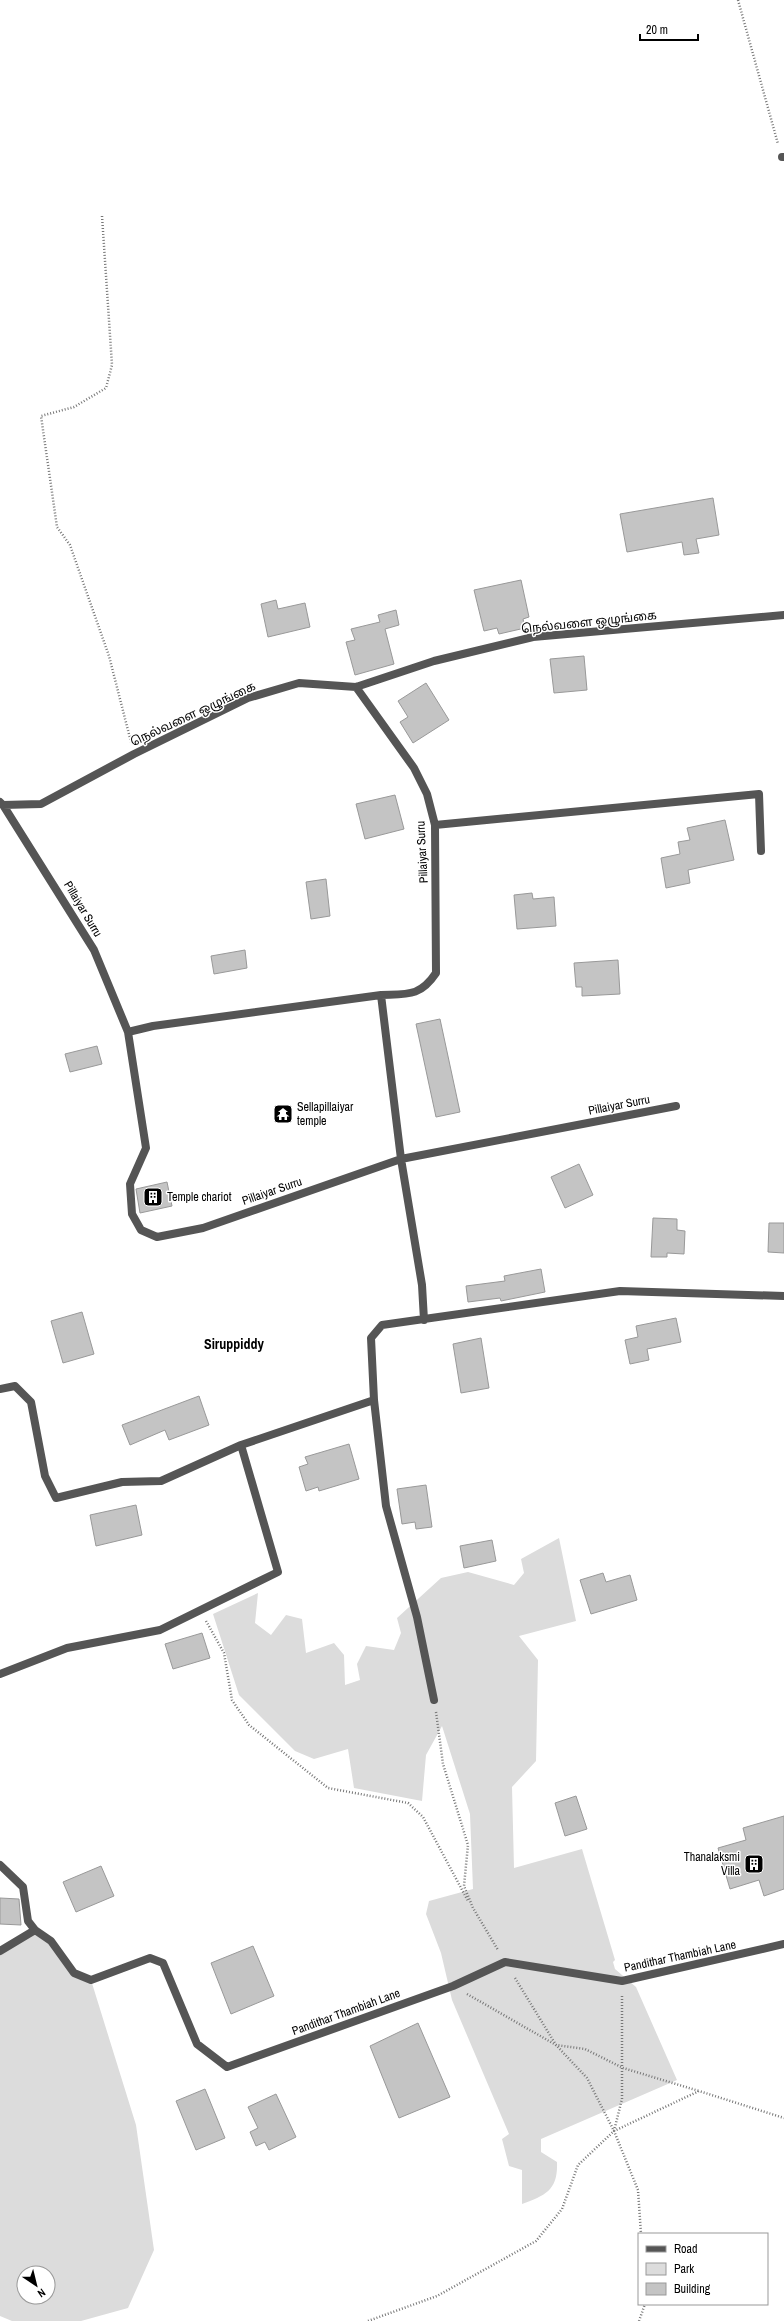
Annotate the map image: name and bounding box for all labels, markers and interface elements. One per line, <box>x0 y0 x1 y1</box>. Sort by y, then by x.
scale bar <box>640 16 698 42</box>
text: 20 m <box>646 22 668 38</box>
street label: நெல்வளை ஒழுங்கை <box>520 607 658 637</box>
street label: நெல்வளை ஒழுங்கை <box>128 678 258 750</box>
street label: Pillaiyar Surru <box>412 820 432 884</box>
street label: Pillaiyar Surru <box>60 878 106 940</box>
street label: Pillaiyar Surru <box>587 1091 651 1119</box>
place label: Sellapillaiyar temple <box>297 1099 354 1129</box>
temple icon: Sellapillaiyar temple <box>272 1103 294 1125</box>
street label: Pillaiyar Surru <box>240 1173 304 1209</box>
building icon: Temple chariot <box>142 1186 164 1208</box>
place label: Temple chariot <box>167 1189 232 1205</box>
district label: Siruppiddy <box>204 1335 265 1353</box>
place label: Thanalaksmi Villa <box>684 1849 741 1879</box>
building icon: Thanalaksmi Villa <box>743 1853 765 1875</box>
street label: Pandithar Thambiah Lane <box>622 1936 738 1976</box>
street label: Pandithar Thambiah Lane <box>290 1985 402 2039</box>
legend <box>638 2233 768 2305</box>
text: Road <box>674 2241 698 2257</box>
text: Park <box>674 2261 694 2277</box>
north arrow <box>16 2265 56 2305</box>
text: Building <box>674 2281 711 2297</box>
text: N <box>35 2286 48 2301</box>

